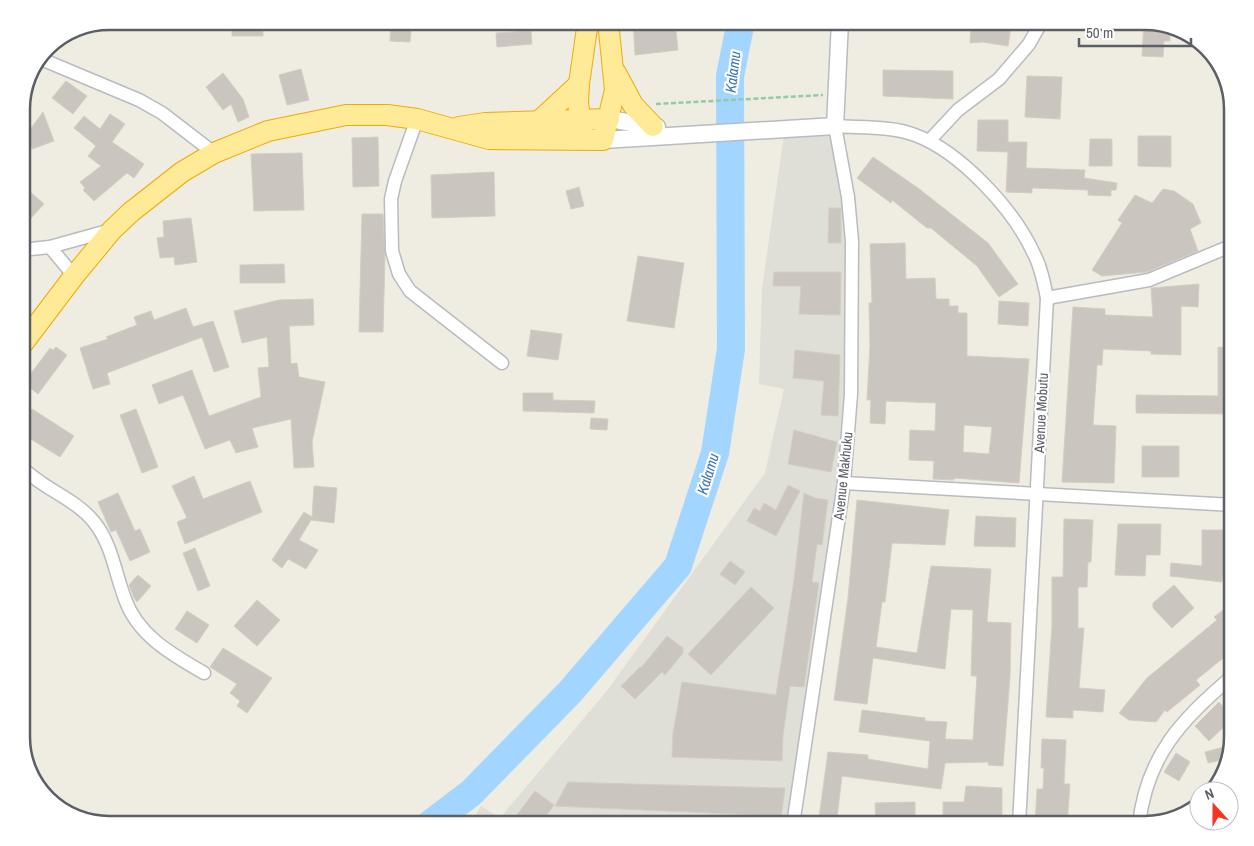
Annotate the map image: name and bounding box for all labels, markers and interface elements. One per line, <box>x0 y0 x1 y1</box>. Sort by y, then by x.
scale bar <box>1079 15 1192 47</box>
text: 50 m <box>1086 22 1113 43</box>
water label: Kalamu <box>720 50 745 94</box>
street label: Avenue Mobutu <box>1030 372 1052 455</box>
street label: Avenue Makhuku <box>829 431 857 522</box>
water label: Kalamu <box>691 451 724 497</box>
north arrow <box>1189 781 1239 831</box>
text: N <box>1202 784 1216 804</box>

